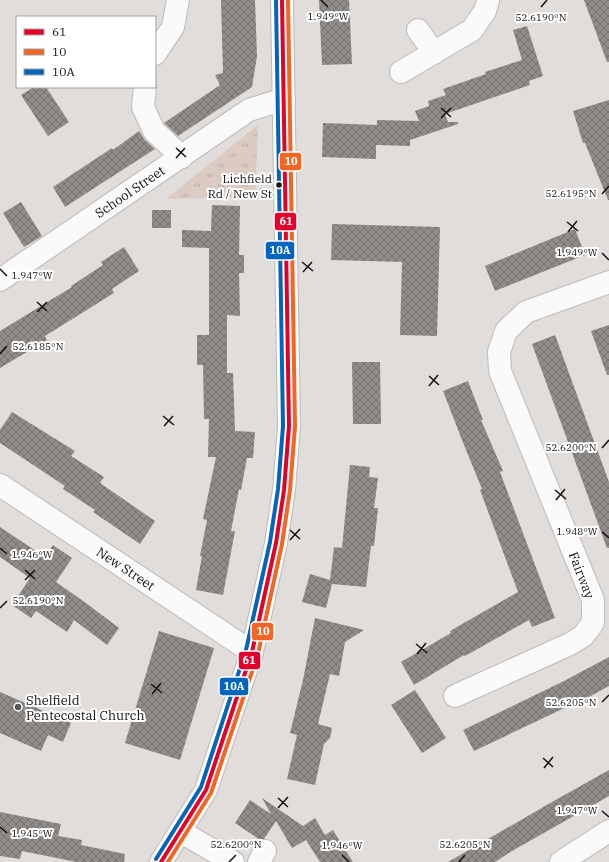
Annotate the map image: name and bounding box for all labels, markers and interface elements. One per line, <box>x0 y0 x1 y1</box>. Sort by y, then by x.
text: 1.949°W <box>307 10 349 23</box>
text: 52.6190°N <box>515 11 567 24</box>
legend <box>16 16 156 88</box>
text: 61 <box>52 24 66 39</box>
text: 10 <box>52 44 66 59</box>
text: 10A <box>52 64 75 79</box>
line badge: 10 <box>279 152 302 171</box>
text: 10 <box>284 154 298 168</box>
street label: School Street <box>92 162 168 222</box>
place label: Lichfield Rd / New St <box>208 171 272 201</box>
marker: Lichfield Rd / New St <box>274 180 284 190</box>
text: 52.6195°N <box>545 187 597 200</box>
line badge: 61 <box>274 212 297 231</box>
text: 61 <box>279 214 293 228</box>
line badge: 10A <box>265 241 295 260</box>
text: 10A <box>270 243 291 257</box>
text: 1.949°W <box>556 246 598 259</box>
text: 1.947°W <box>11 269 53 282</box>
text: 52.6185°N <box>12 340 64 353</box>
text: 52.6200°N <box>545 441 597 454</box>
text: 1.948°W <box>556 525 598 538</box>
street label: New Street <box>93 543 158 595</box>
text: 1.946°W <box>11 548 53 561</box>
street label: Fairway <box>565 549 598 601</box>
text: 52.6190°N <box>12 594 64 607</box>
line badge: 10 <box>251 622 274 641</box>
text: 10 <box>256 624 270 638</box>
line badge: 61 <box>238 651 261 670</box>
text: 61 <box>242 653 256 667</box>
line badge: 10A <box>219 677 249 696</box>
text: 10A <box>224 679 245 693</box>
place label: Shelfield Pentecostal Church <box>26 692 145 724</box>
text: 52.6205°N <box>545 696 597 709</box>
marker: Shelfield Pentecostal Church <box>13 702 23 712</box>
text: 1.947°W <box>556 804 598 817</box>
text: 1.945°W <box>11 827 53 840</box>
text: 52.6200°N <box>210 838 262 851</box>
text: 52.6205°N <box>439 838 491 851</box>
text: 1.946°W <box>321 839 363 852</box>

